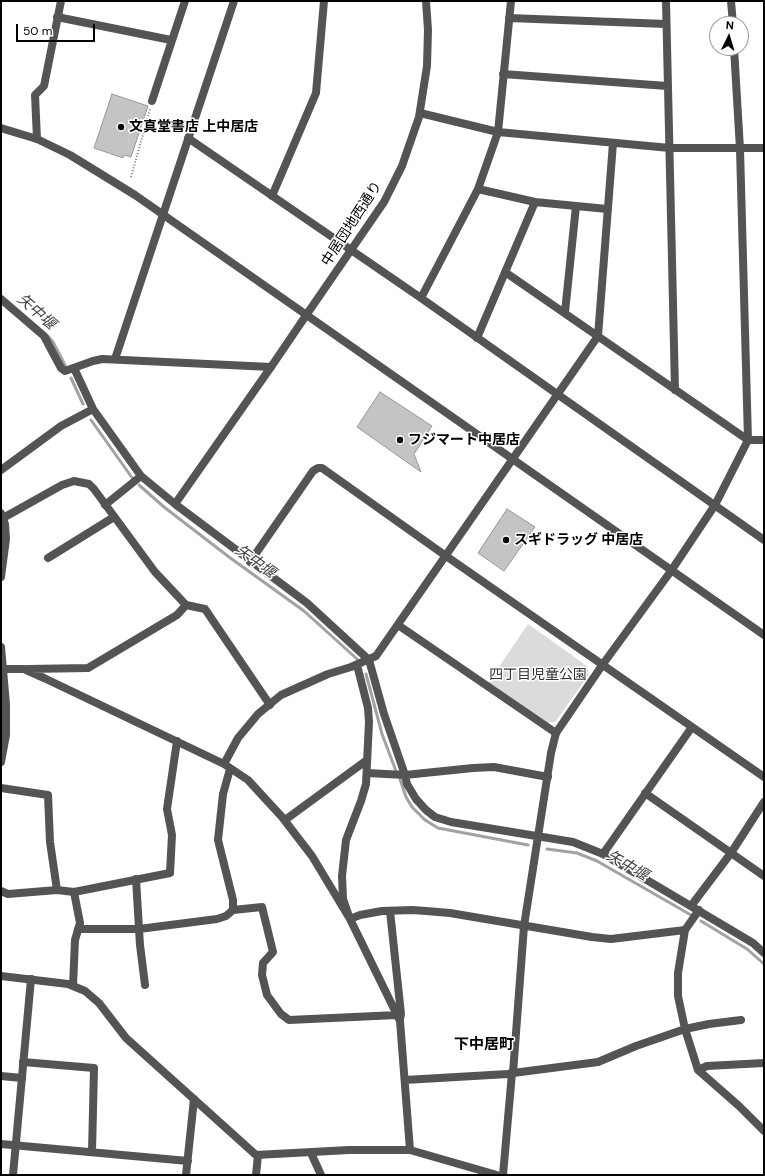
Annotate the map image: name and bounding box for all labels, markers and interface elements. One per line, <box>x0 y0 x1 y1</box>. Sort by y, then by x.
scale bar <box>18 16 97 42</box>
north arrow <box>709 16 749 56</box>
text: N <box>725 18 735 32</box>
text: 50 m <box>23 23 52 39</box>
place label: 文真堂書店 上中居店 <box>129 119 258 135</box>
marker: 文真堂書店 上中居店 <box>116 122 126 132</box>
street label: 中居団地西通り <box>318 178 386 270</box>
water label: 矢中堰 <box>13 290 59 334</box>
place label: フジマート中居店 <box>408 432 520 448</box>
marker: フジマート中居店 <box>395 435 405 445</box>
place label: スギドラッグ 中居店 <box>514 532 643 548</box>
marker: スギドラッグ 中居店 <box>501 535 511 545</box>
water label: 矢中堰 <box>232 541 278 583</box>
park label: 四丁目児童公園 <box>489 667 587 683</box>
water label: 矢中堰 <box>603 847 651 885</box>
district label: 下中居町 <box>454 1036 514 1054</box>

